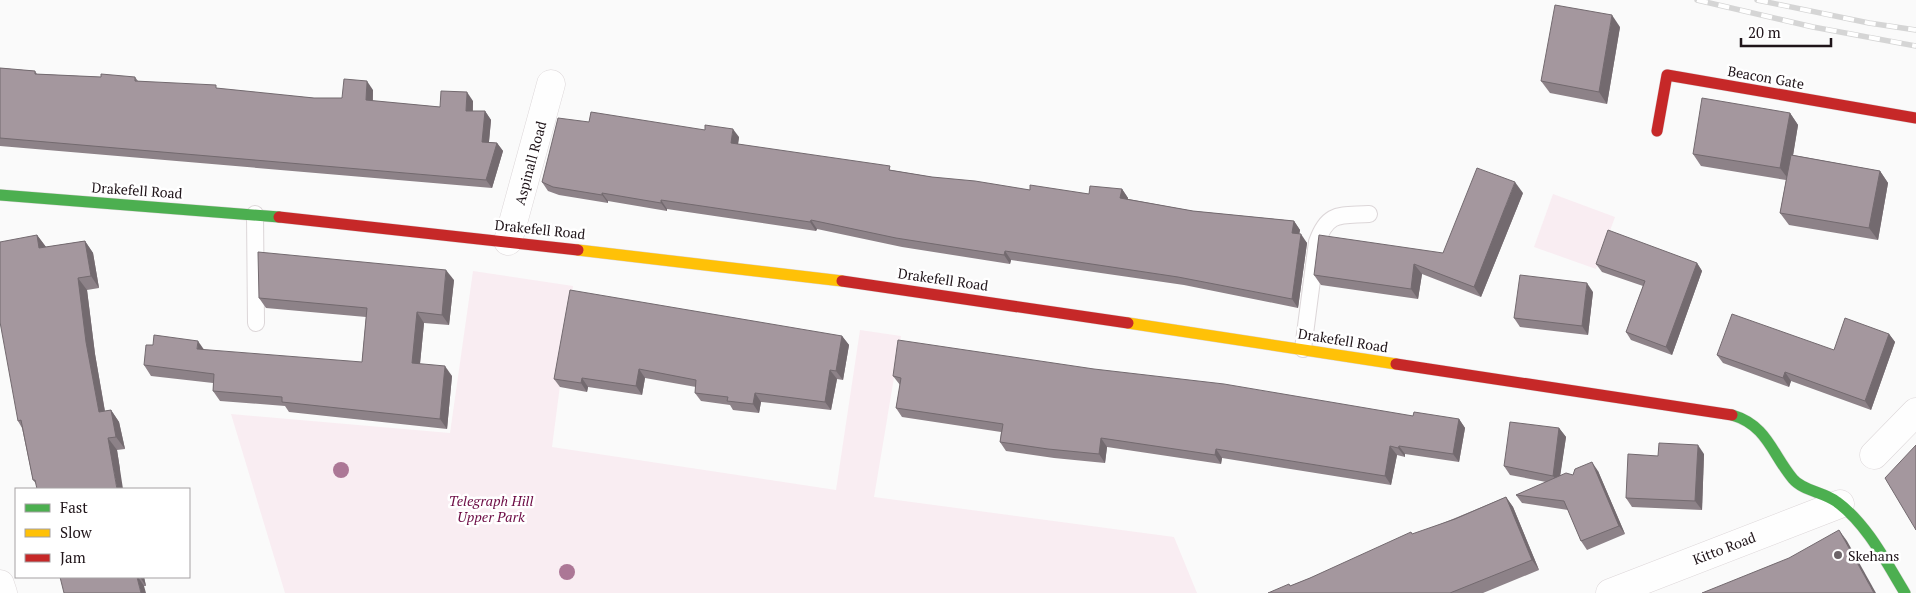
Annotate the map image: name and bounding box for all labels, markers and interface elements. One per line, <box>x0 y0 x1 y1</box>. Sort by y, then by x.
scale bar <box>1741 15 1831 47</box>
text: 20 m <box>1748 22 1781 42</box>
street label: Beacon Gate <box>1726 61 1806 93</box>
street label: Aspinall Road <box>510 119 550 207</box>
street label: Drakefell Road <box>91 177 183 203</box>
street label: Drakefell Road <box>494 215 587 243</box>
street label: Drakefell Road <box>897 263 990 295</box>
street label: Drakefell Road <box>1297 323 1390 357</box>
legend <box>15 488 190 578</box>
park label: Telegraph Hill Upper Park <box>449 491 533 526</box>
text: Fast <box>60 497 88 517</box>
text: Slow <box>60 522 93 542</box>
street label: Kitto Road <box>1690 527 1758 569</box>
place label: Skehans <box>1848 546 1899 565</box>
text: Jam <box>60 547 86 567</box>
marker: Skehans <box>1832 549 1844 561</box>

